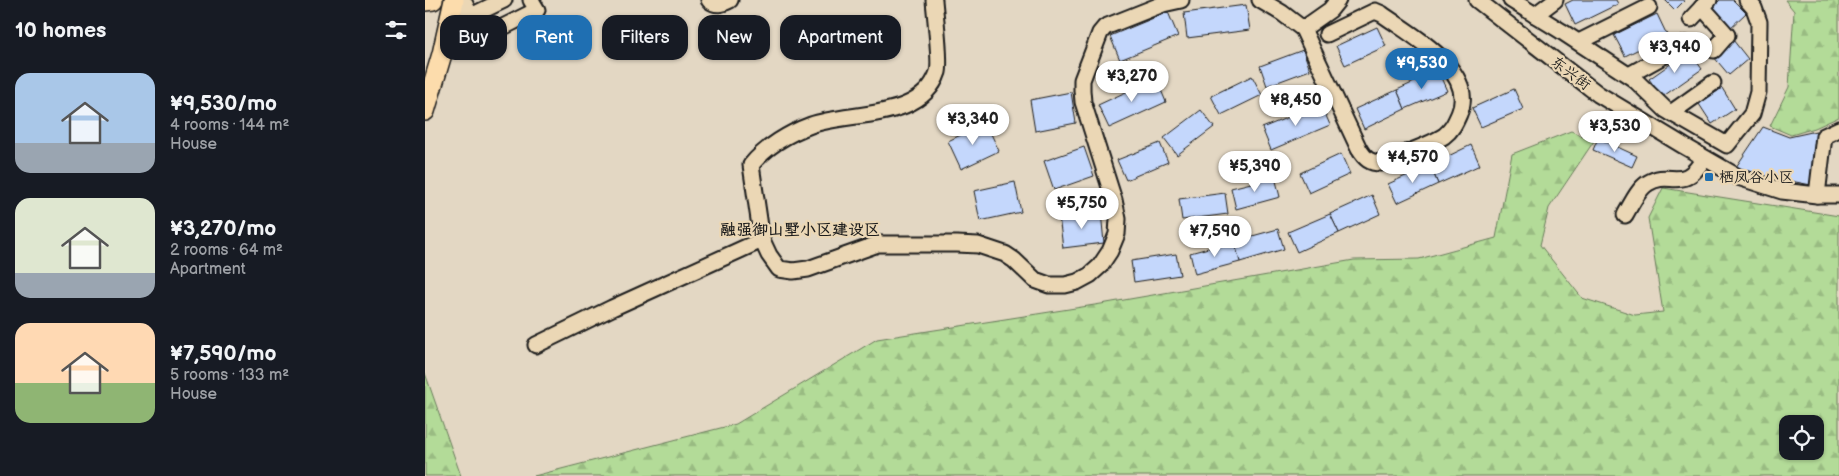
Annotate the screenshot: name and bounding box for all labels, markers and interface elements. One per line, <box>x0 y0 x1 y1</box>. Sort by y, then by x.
chip: Buy <box>440 15 507 60</box>
chip: Rent <box>517 15 592 60</box>
chip: Filters <box>602 15 688 60</box>
chip: New <box>698 15 770 60</box>
chip: Apartment <box>780 15 901 60</box>
icon: filters <box>382 16 410 44</box>
text: 10 homes <box>15 18 106 43</box>
pin: ¥3,940 <box>1634 32 1716 74</box>
text: ¥3,940 <box>1649 38 1701 57</box>
pin: ¥9,530 <box>1381 48 1463 90</box>
street label: 东兴街 <box>1547 52 1594 95</box>
text: ¥9,530 <box>1396 54 1448 73</box>
pin: ¥3,270 <box>1091 61 1173 103</box>
text: ¥3,270 <box>1107 67 1157 86</box>
pin: ¥8,450 <box>1255 84 1337 127</box>
text: ¥9,530/mo <box>170 91 277 116</box>
text: ¥8,450 <box>1270 91 1322 110</box>
icon: home <box>55 93 115 153</box>
pin: ¥3,340 <box>932 104 1014 146</box>
text: ¥3,340 <box>947 110 999 129</box>
pin: ¥3,530 <box>1574 110 1656 153</box>
text: 4 rooms · 144 m² <box>170 116 289 135</box>
text: ¥3,530 <box>1589 117 1641 136</box>
text: House <box>170 135 217 154</box>
pin: ¥4,570 <box>1372 142 1454 184</box>
text: ¥4,570 <box>1388 148 1438 167</box>
pin: ¥5,390 <box>1214 150 1296 193</box>
text: ¥5,390 <box>1229 157 1281 176</box>
place label: 栖凤谷小区 <box>1719 168 1794 187</box>
marker: 栖凤谷小区 <box>1703 171 1715 183</box>
pin: ¥5,750 <box>1041 188 1123 230</box>
text: ¥5,750 <box>1057 194 1107 213</box>
text: ¥3,270/mo <box>170 216 276 241</box>
pin: ¥7,590 <box>1174 216 1256 258</box>
icon: home <box>55 218 115 278</box>
district label: 融强御山墅小区建设区 <box>720 221 880 240</box>
text: ¥7,590 <box>1190 222 1240 241</box>
text: 2 rooms · 64 m² <box>170 241 283 260</box>
text: Apartment <box>170 260 246 279</box>
text: ¥7,590/mo <box>170 341 276 366</box>
icon: home <box>55 343 115 403</box>
text: 5 rooms · 133 m² <box>170 366 289 385</box>
text: House <box>170 385 217 404</box>
map controls <box>1779 415 1824 460</box>
button: locate <box>1779 415 1824 460</box>

